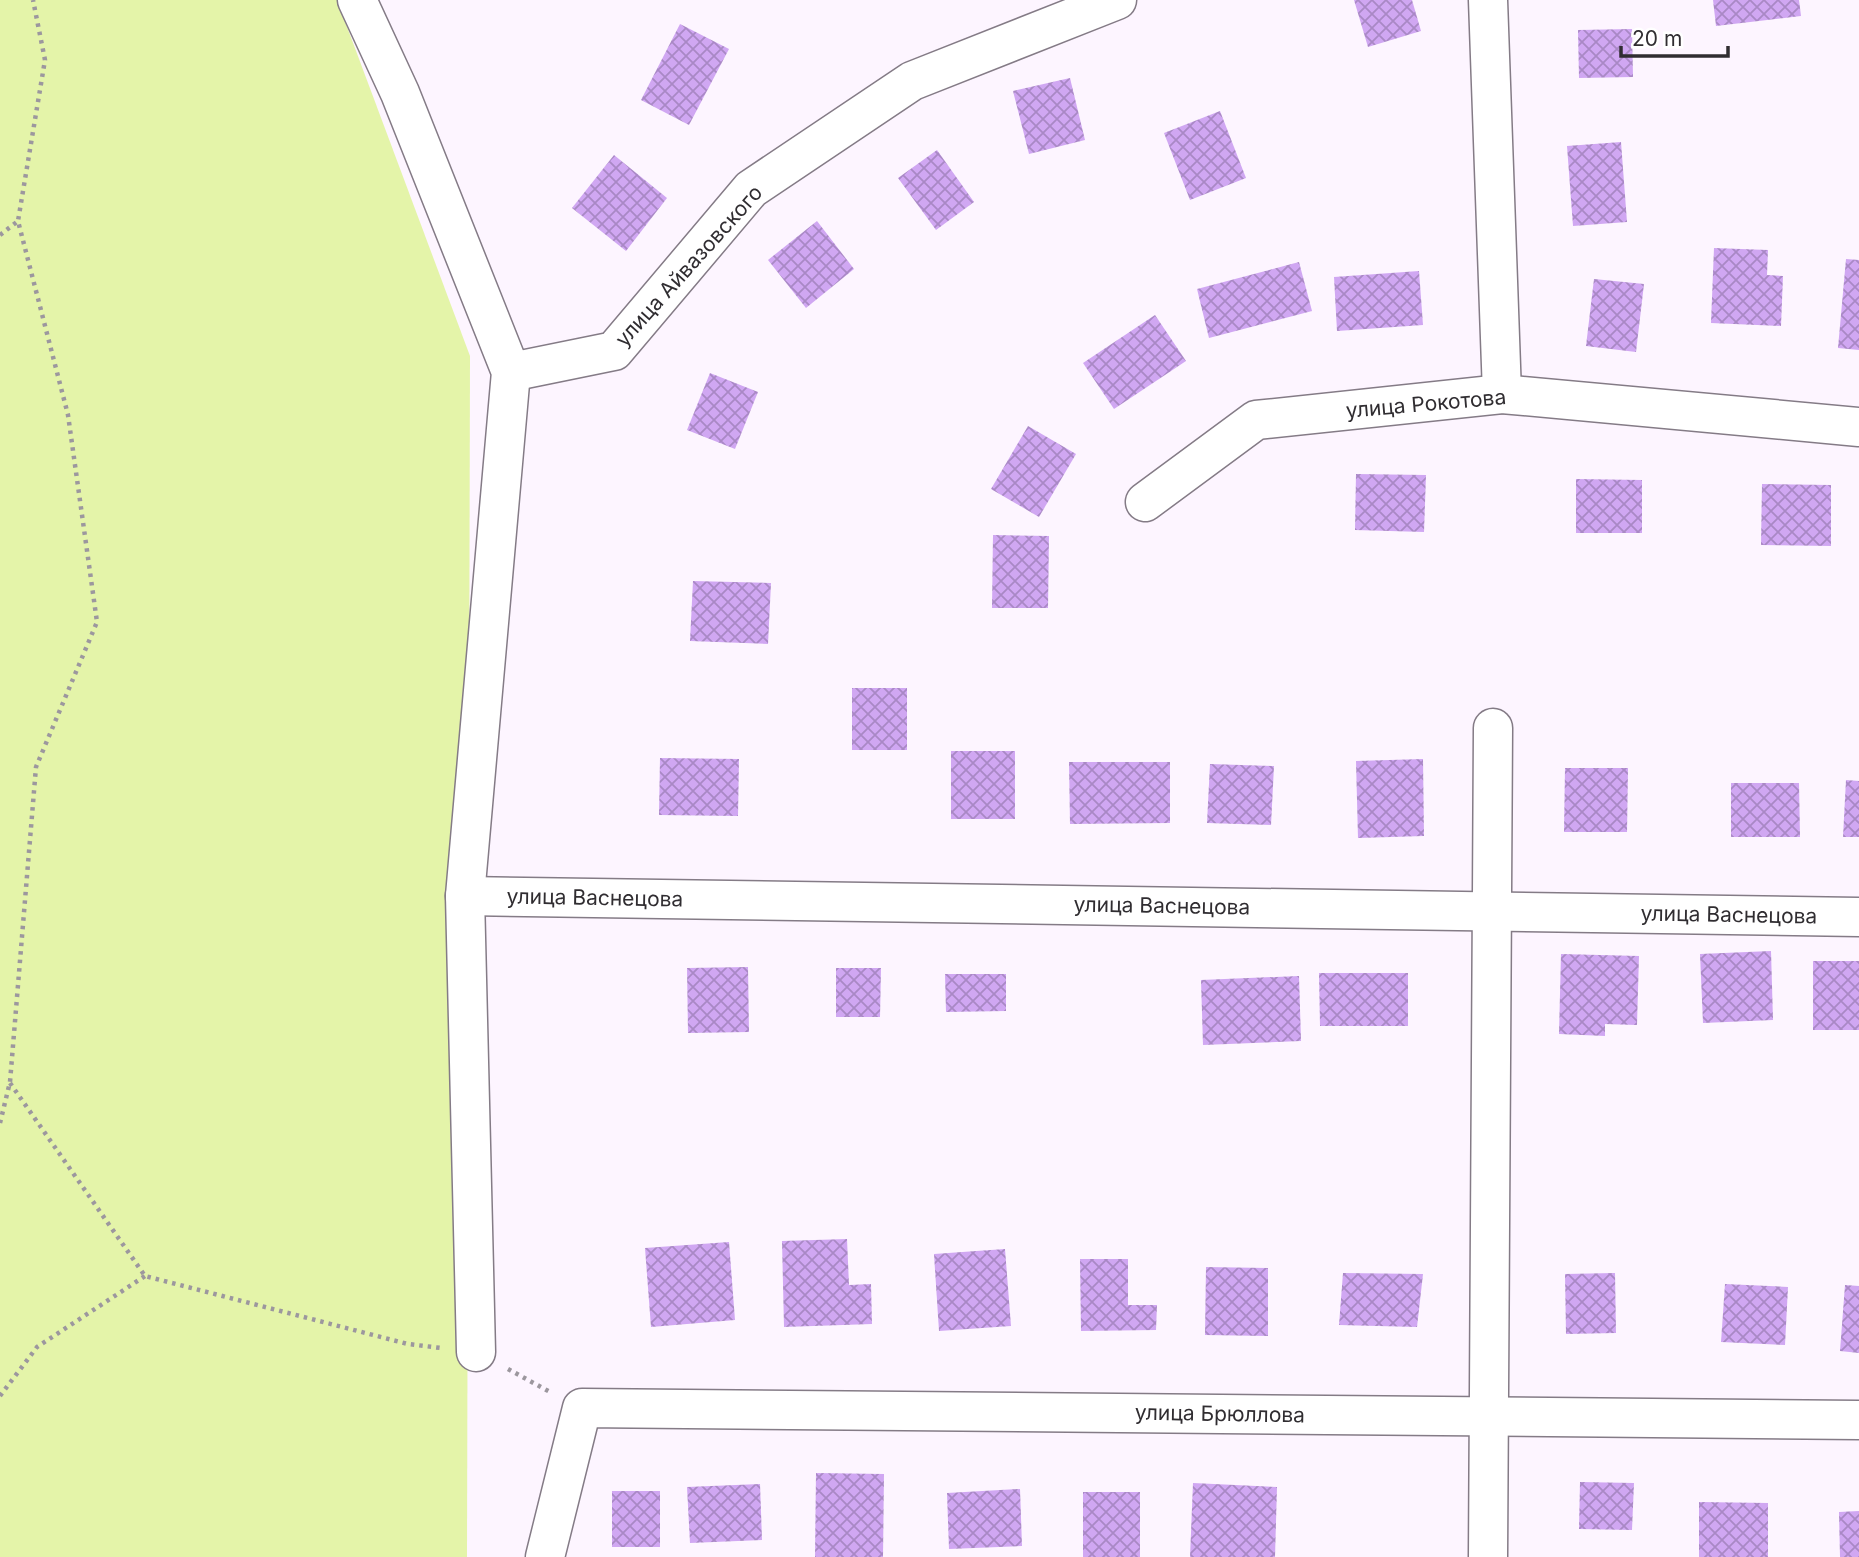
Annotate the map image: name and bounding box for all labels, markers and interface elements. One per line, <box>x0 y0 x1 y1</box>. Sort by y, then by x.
scale bar <box>1621 14 1728 58</box>
text: 20 m <box>1632 26 1682 51</box>
street label: улица Айвазовского <box>610 180 767 351</box>
street label: улица Рокотова <box>1345 384 1507 423</box>
street label: улица Васнецова <box>507 883 683 912</box>
street label: улица Васнецова <box>1074 891 1250 920</box>
street label: улица Васнецова <box>1641 900 1817 929</box>
street label: улица Брюллова <box>1135 1400 1305 1427</box>

